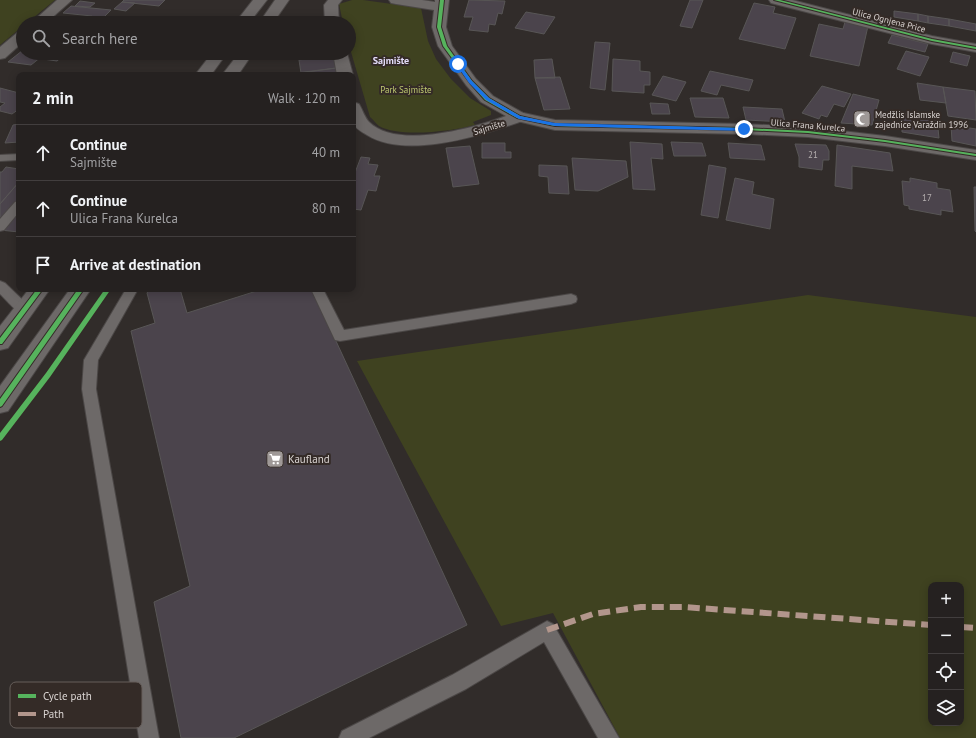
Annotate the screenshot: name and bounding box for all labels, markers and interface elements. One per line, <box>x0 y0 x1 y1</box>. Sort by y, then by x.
street label: Ulica Ognjena Price <box>851 6 927 35</box>
search box <box>16 16 356 60</box>
icon: search <box>30 27 52 49</box>
text: Search here <box>62 29 138 48</box>
district label: Sajmište <box>373 54 409 67</box>
route start <box>449 55 467 73</box>
park label: Park Sajmište <box>380 84 432 95</box>
text: 2 min <box>32 87 73 109</box>
text: Walk · 120 m <box>268 90 340 107</box>
mosque icon: Medžlis Islamske zajednice Varaždin 1996 <box>852 109 872 129</box>
place label: Medžlis Islamske zajednice Varaždin 1996 <box>875 109 968 130</box>
street label: Ulica Frana Kurelca <box>770 116 846 134</box>
street label: Sajmište <box>472 117 507 137</box>
route end <box>735 120 753 138</box>
text: Continue <box>70 135 127 154</box>
icon: ahead <box>32 142 54 164</box>
text: 40 m <box>312 144 340 161</box>
house number: 21 <box>808 149 818 160</box>
text: Sajmište <box>70 154 117 171</box>
text: Continue <box>70 191 127 210</box>
house number: 17 <box>922 192 932 203</box>
icon: ahead <box>32 198 54 220</box>
text: 80 m <box>312 200 340 217</box>
text: Ulica Frana Kurelca <box>70 210 178 227</box>
icon: arrive <box>32 254 54 276</box>
text: Arrive at destination <box>70 255 201 274</box>
supermarket icon: Kaufland <box>265 449 285 469</box>
place label: Kaufland <box>288 452 330 466</box>
map controls <box>928 582 964 726</box>
button: + <box>928 582 964 618</box>
button: − <box>928 618 964 654</box>
button: locate <box>928 654 964 690</box>
legend <box>10 682 142 728</box>
text: Cycle path <box>43 689 92 703</box>
button: layers <box>928 690 964 726</box>
text: Path <box>43 707 64 721</box>

